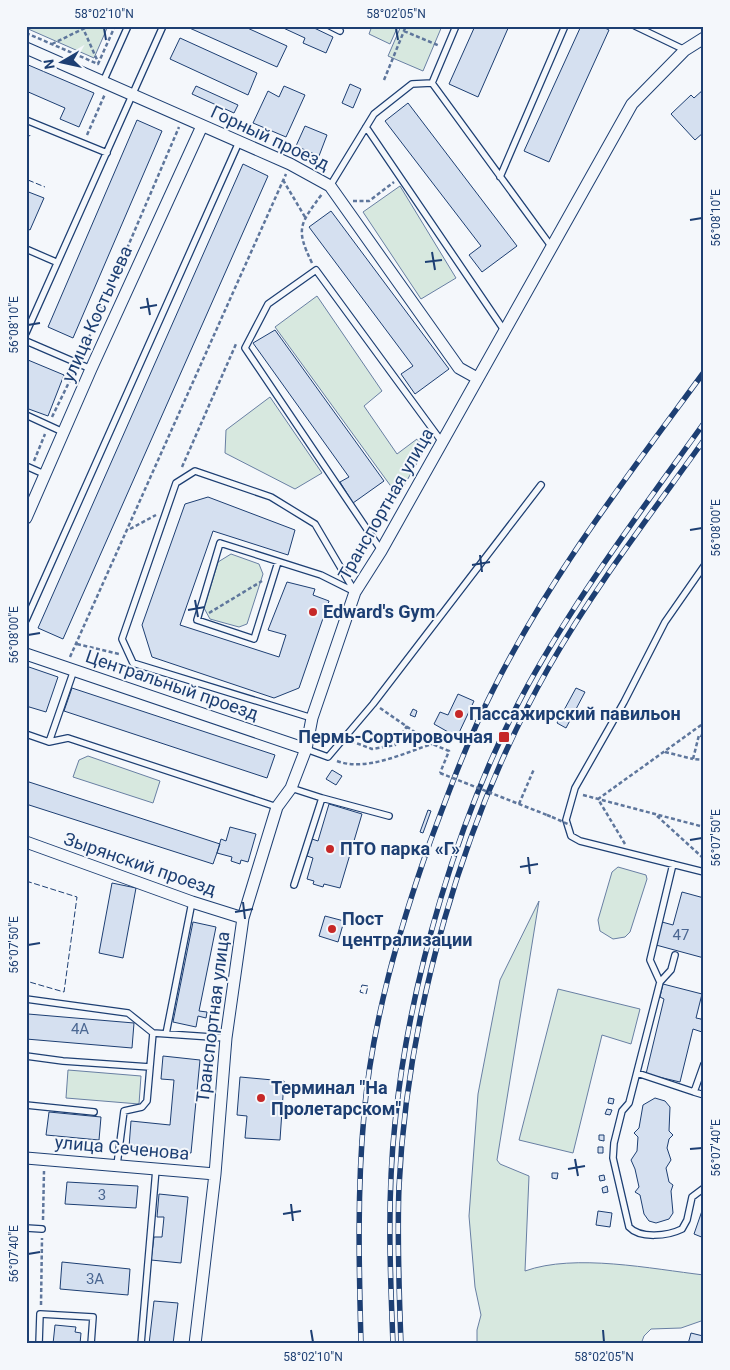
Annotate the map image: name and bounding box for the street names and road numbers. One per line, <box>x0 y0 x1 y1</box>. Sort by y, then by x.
street label: Горный проезд <box>208 101 333 174</box>
street label: улица Костычева <box>57 242 136 385</box>
street label: Транспортная улица <box>333 424 438 584</box>
street label: Центральный проезд <box>83 645 261 724</box>
street label: Зырянский проезд <box>61 828 219 900</box>
street label: Транспортная улица <box>192 930 233 1104</box>
street label: улица Сеченова <box>54 1131 190 1164</box>

